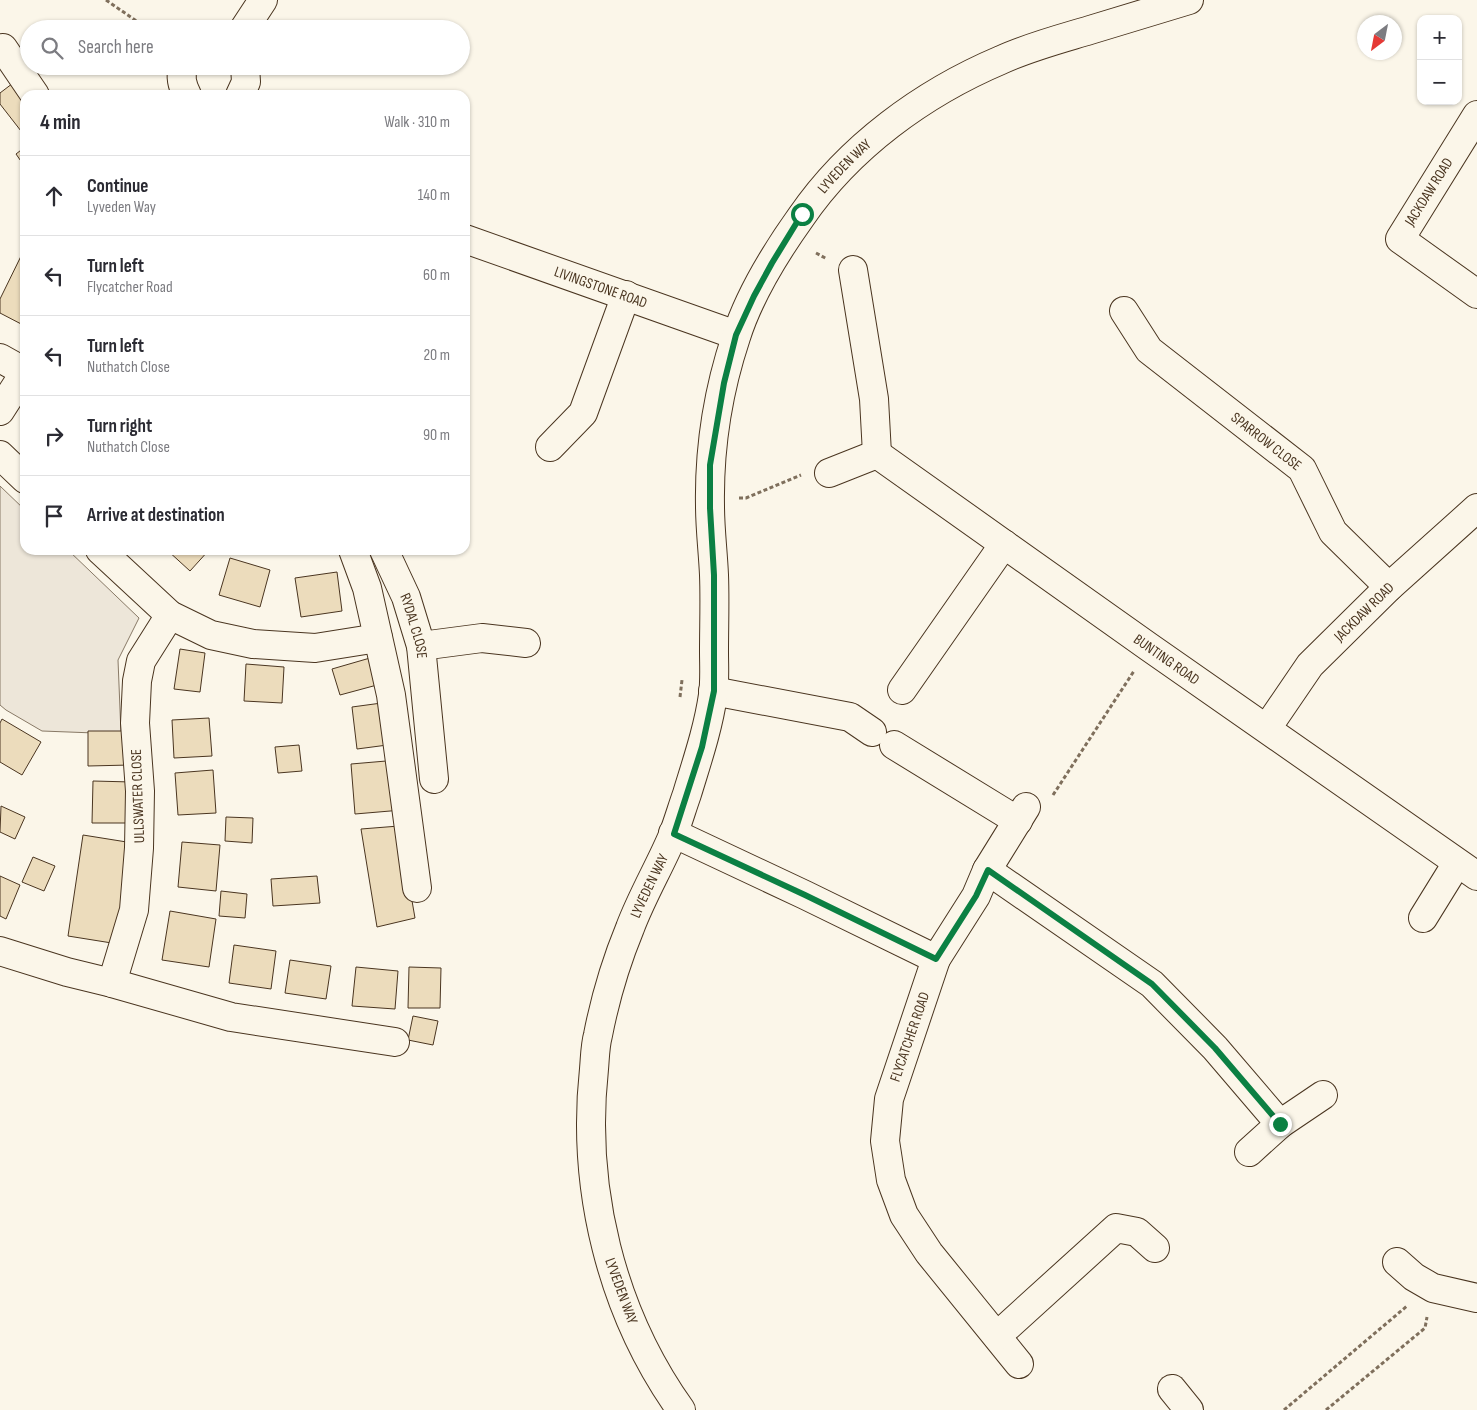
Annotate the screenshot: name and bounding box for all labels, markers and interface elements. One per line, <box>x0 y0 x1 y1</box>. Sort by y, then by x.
north arrow <box>1357 15 1402 60</box>
map controls <box>1417 15 1462 105</box>
button: + <box>1417 15 1462 60</box>
search box <box>20 20 470 75</box>
icon: search <box>38 34 66 62</box>
text: Search here <box>78 36 154 59</box>
button: − <box>1417 60 1462 105</box>
text: 4 min <box>40 110 81 135</box>
text: Walk · 310 m <box>384 113 450 132</box>
street label: LYVEDEN WAY <box>813 134 876 197</box>
street label: JACKDAW ROAD <box>1400 154 1457 230</box>
text: Continue <box>87 175 148 198</box>
icon: ahead <box>40 182 68 210</box>
text: 140 m <box>418 186 450 205</box>
text: Lyveden Way <box>87 198 156 217</box>
route start <box>791 203 814 226</box>
text: Turn left <box>87 255 144 278</box>
icon: left <box>40 262 68 290</box>
street label: LIVINGSTONE ROAD <box>552 262 650 312</box>
text: 60 m <box>423 266 450 285</box>
text: Flycatcher Road <box>87 278 173 297</box>
text: Turn left <box>87 335 144 358</box>
icon: left <box>40 342 68 370</box>
text: 20 m <box>423 346 450 365</box>
text: Nuthatch Close <box>87 358 170 377</box>
street label: SPARROW CLOSE <box>1227 408 1306 475</box>
text: Turn right <box>87 415 152 438</box>
icon: right <box>40 422 68 450</box>
text: 90 m <box>423 426 450 445</box>
text: Nuthatch Close <box>87 438 170 457</box>
icon: arrive <box>40 502 68 530</box>
text: Arrive at destination <box>87 504 225 527</box>
street label: JACKDAW ROAD <box>1329 578 1398 646</box>
street label: RYDAL CLOSE <box>396 590 432 659</box>
street label: BUNTING ROAD <box>1130 630 1203 689</box>
street label: ULLSWATER CLOSE <box>127 749 149 843</box>
street label: LYVEDEN WAY <box>626 850 673 921</box>
street label: FLYCATCHER ROAD <box>886 990 934 1084</box>
route end <box>1269 1113 1292 1136</box>
street label: LYVEDEN WAY <box>600 1255 642 1327</box>

